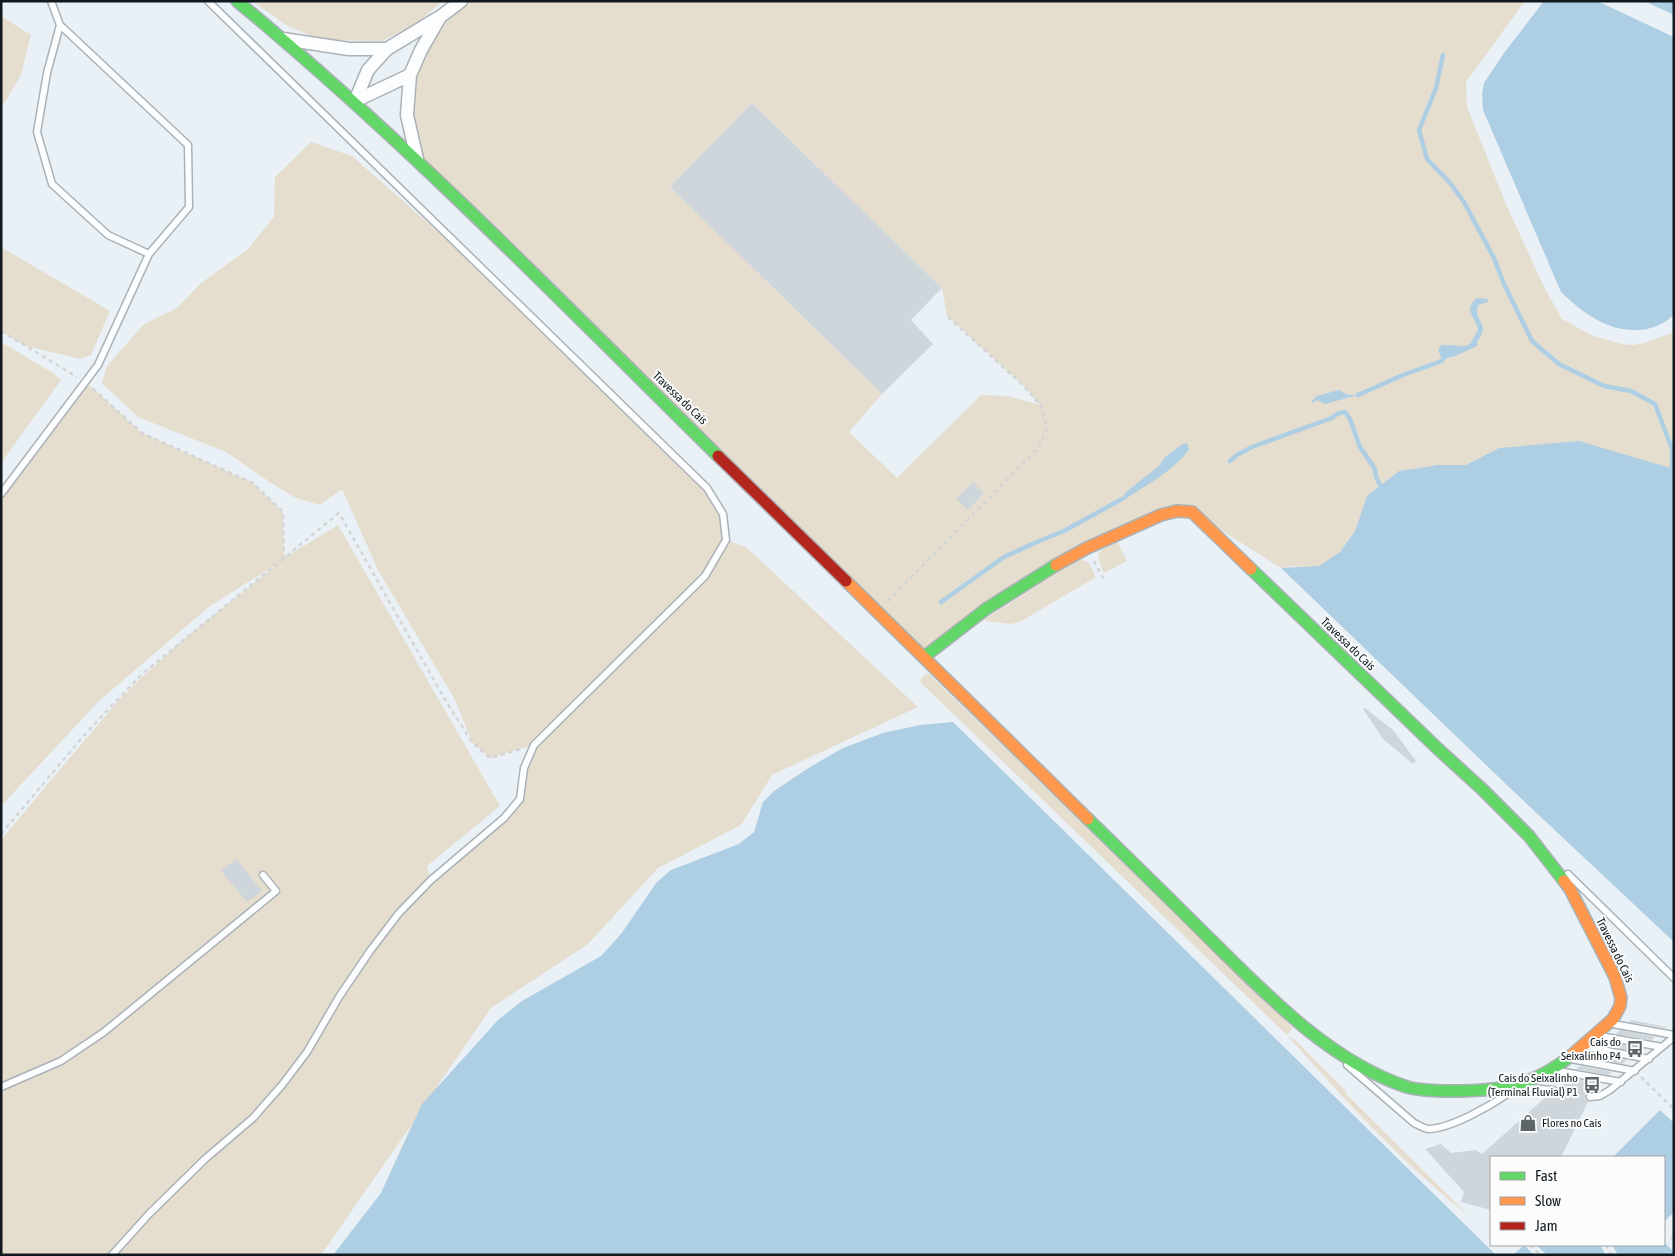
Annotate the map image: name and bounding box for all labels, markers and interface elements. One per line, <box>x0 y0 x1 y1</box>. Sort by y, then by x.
street label: Travessa do Cais <box>650 369 710 427</box>
street label: Travessa do Cais <box>1318 615 1378 673</box>
street label: Travessa do Cais <box>1593 915 1637 985</box>
place label: Cais do Seixalinho P4 <box>1561 1035 1621 1063</box>
bus stop icon: Cais do Seixalinho P4 <box>1625 1039 1645 1059</box>
place label: Cais do Seixalinho (Terminal Fluvial) P1 <box>1488 1071 1578 1099</box>
bus stop icon: Cais do Seixalinho (Terminal Fluvial) P1 <box>1582 1075 1602 1095</box>
shop icon: Flores no Cais <box>1518 1113 1538 1133</box>
place label: Flores no Cais <box>1542 1116 1602 1130</box>
legend <box>1490 1156 1665 1246</box>
text: Fast <box>1535 1167 1557 1184</box>
text: Slow <box>1535 1192 1561 1209</box>
text: Jam <box>1535 1217 1558 1234</box>

